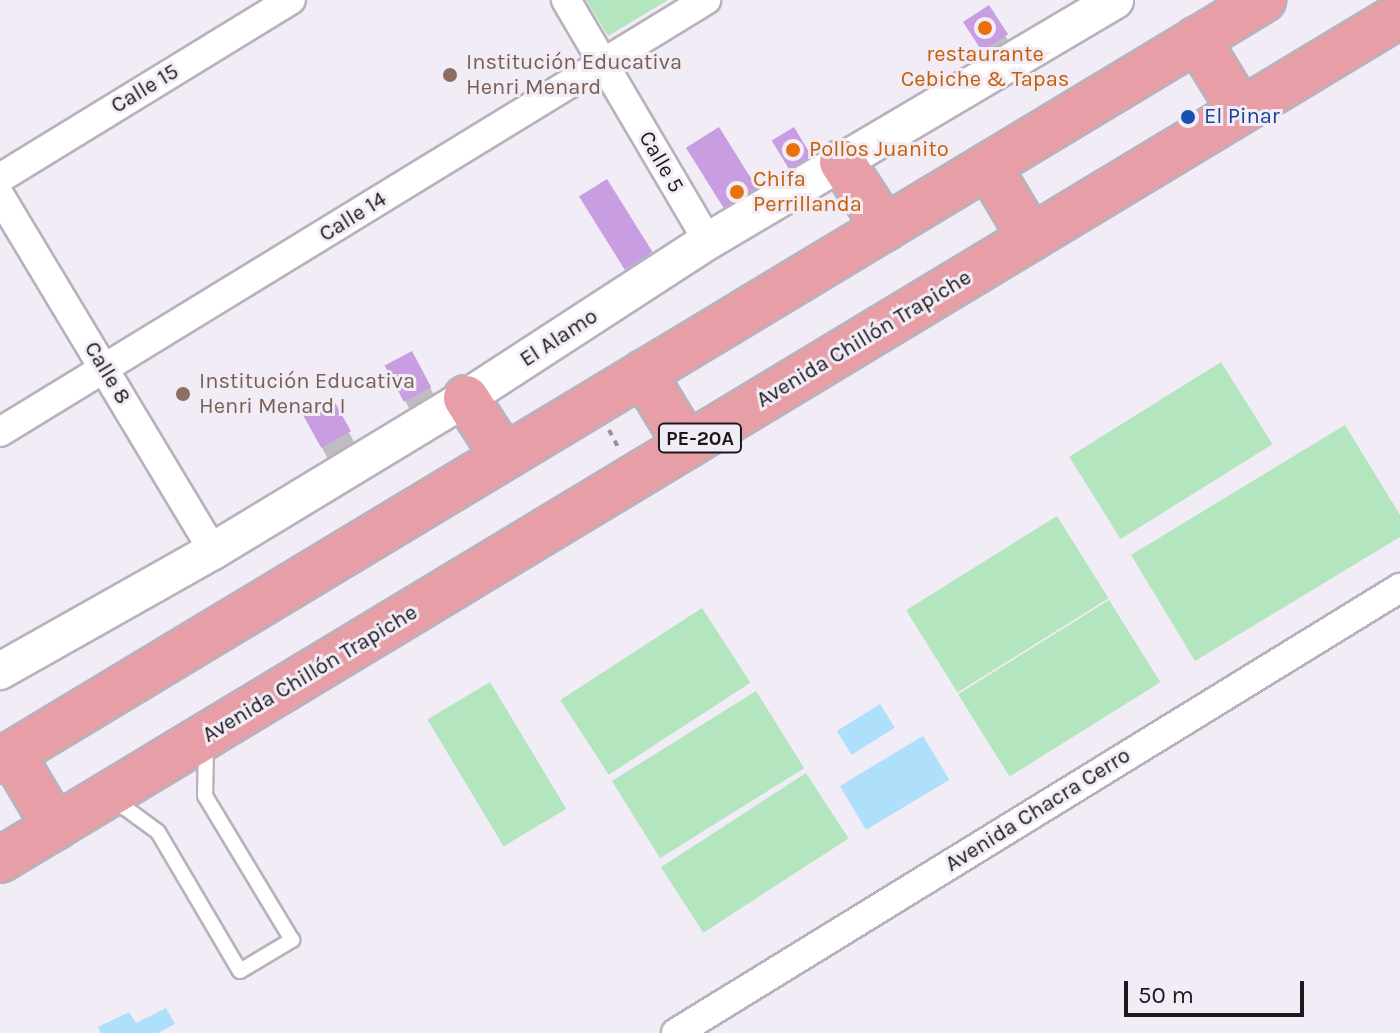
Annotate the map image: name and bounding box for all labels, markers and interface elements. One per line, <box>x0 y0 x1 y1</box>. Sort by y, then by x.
marker: restaurante Cebiche & Tapas <box>976 19 994 37</box>
place label: restaurante Cebiche & Tapas <box>901 41 1069 92</box>
place label: Institución Educativa Henri Menard <box>466 49 682 100</box>
street label: Calle 15 <box>106 59 184 119</box>
marker: Institución Educativa Henri Menard <box>441 66 459 84</box>
place label: El Pinar <box>1204 104 1280 130</box>
marker: El Pinar <box>1179 108 1197 126</box>
street label: Calle 5 <box>633 126 689 198</box>
place label: Pollos Juanito <box>809 137 949 163</box>
marker: Pollos Juanito <box>784 141 802 159</box>
place label: Chifa Perrillanda <box>753 166 862 218</box>
marker: Chifa Perrillanda <box>728 183 746 201</box>
street label: Calle 14 <box>315 186 391 248</box>
street label: Avenida Chillón Trapiche <box>752 264 976 414</box>
street label: El Alamo <box>515 303 603 373</box>
street label: Calle 8 <box>78 337 136 409</box>
place label: Institución Educativa Henri Menard I <box>199 368 415 420</box>
marker: Institución Educativa Henri Menard I <box>174 385 192 403</box>
road number: PE-20A <box>656 422 744 454</box>
street label: Avenida Chillón Trapiche <box>198 599 422 749</box>
street label: Avenida Chacra Cerro <box>941 742 1135 878</box>
scale bar <box>1128 965 1308 1015</box>
text: 50 m <box>1138 981 1194 1009</box>

